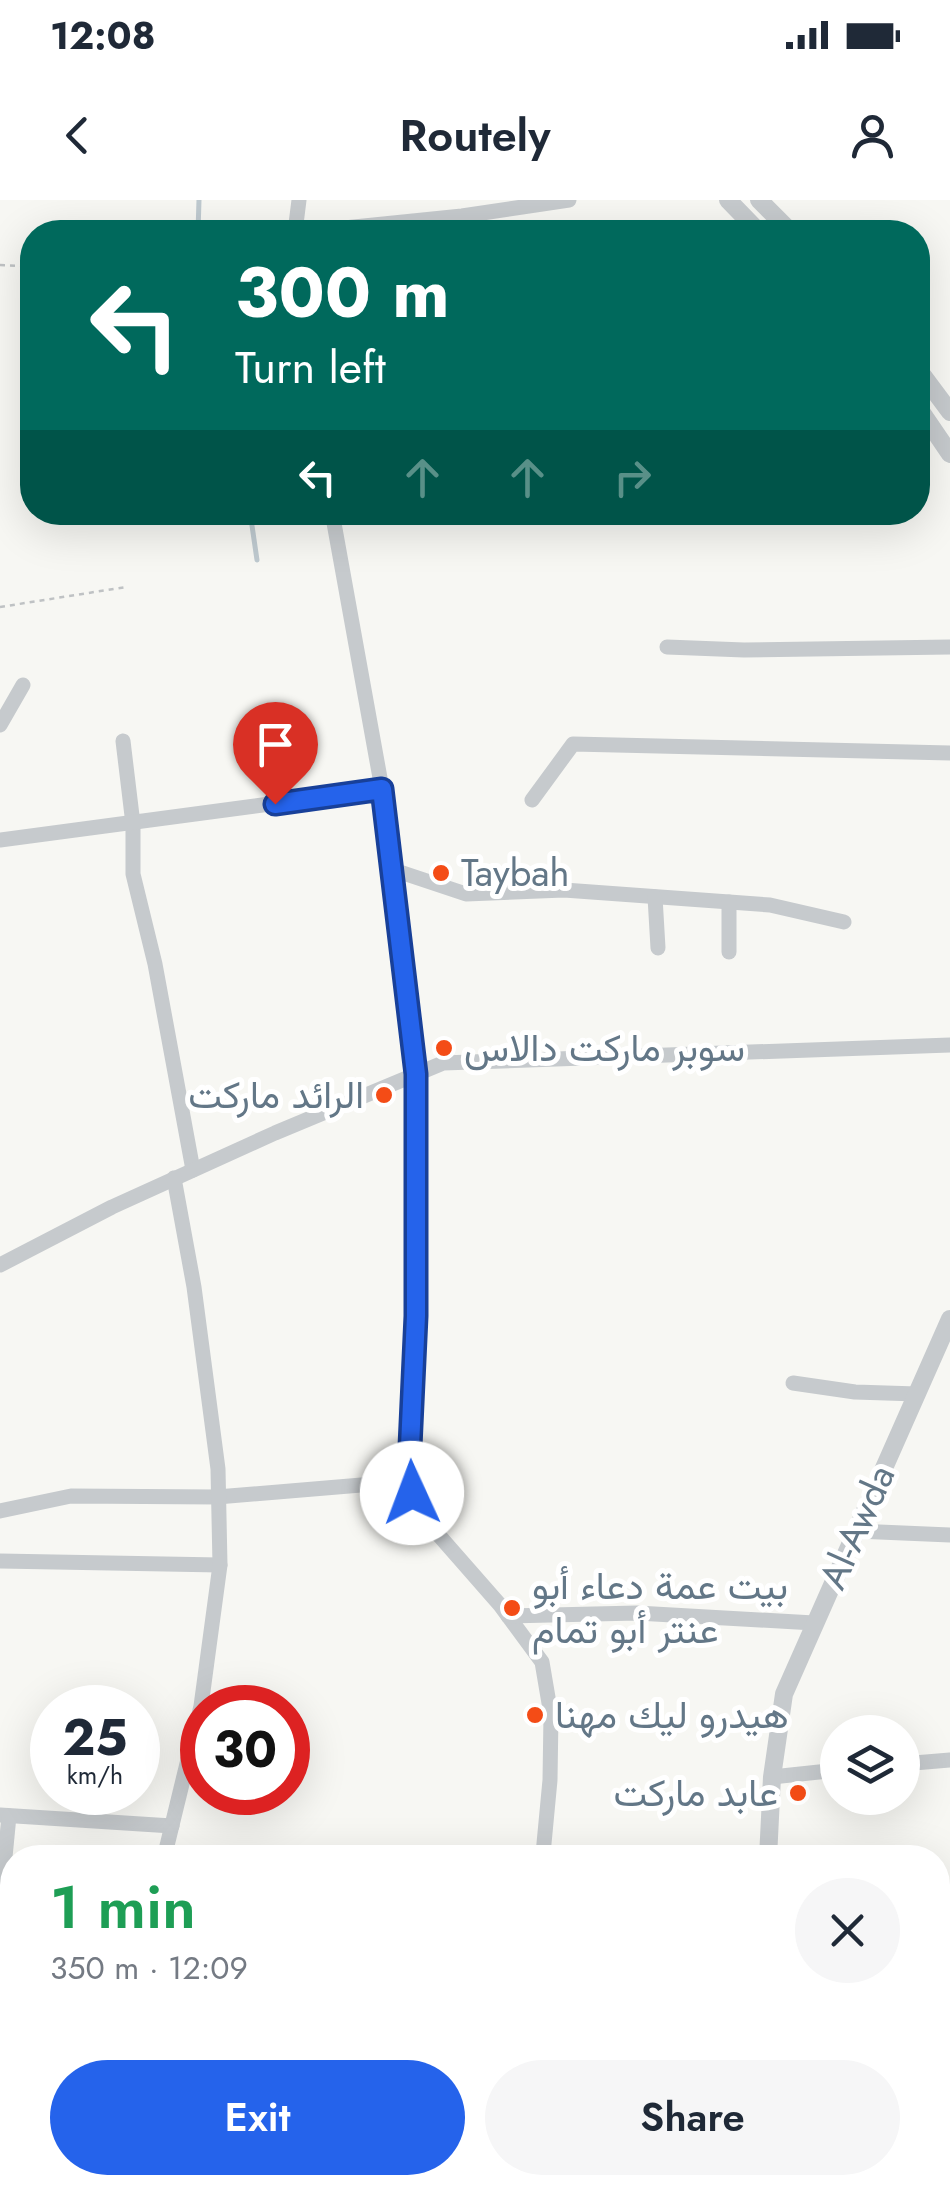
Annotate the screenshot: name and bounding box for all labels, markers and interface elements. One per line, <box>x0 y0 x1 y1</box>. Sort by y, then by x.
text: 12:08 <box>50 8 156 63</box>
text: Routely <box>399 103 551 168</box>
icon: back <box>50 108 105 163</box>
icon: person <box>845 108 900 163</box>
text: 300 m <box>235 242 450 343</box>
icon: left <box>70 260 200 390</box>
text: Turn left <box>235 335 386 400</box>
icon: left <box>290 450 345 505</box>
icon: ahead <box>395 450 450 505</box>
icon: ahead <box>500 450 555 505</box>
icon: right <box>605 450 660 505</box>
pin <box>233 702 318 805</box>
icon: arrive <box>248 717 303 772</box>
place label: Taybah <box>461 845 570 900</box>
marker: Taybah <box>430 862 452 884</box>
place label: سوبر ماركت دالاس <box>464 1020 745 1075</box>
marker: سوبر ماركت دالاس <box>433 1037 455 1059</box>
place label: الرائد ماركت <box>188 1067 364 1122</box>
marker: الرائد ماركت <box>373 1084 395 1106</box>
position arrow <box>360 1441 464 1545</box>
street label: Al-Awda <box>805 1456 908 1598</box>
place label: بيت عمة دعاء أبو عنتر أبو تمام <box>532 1558 788 1657</box>
marker: بيت عمة دعاء أبو عنتر أبو تمام <box>501 1597 523 1619</box>
speed limit sign: 30 <box>180 1685 310 1815</box>
place label: هيدرو ليك مهنا <box>555 1687 789 1742</box>
text: 25 <box>62 1701 128 1774</box>
marker: هيدرو ليك مهنا <box>524 1704 546 1726</box>
map controls <box>820 1715 920 1815</box>
button: layers <box>820 1715 920 1815</box>
text: km/h <box>67 1757 123 1793</box>
place label: عابد ماركت <box>614 1765 778 1820</box>
marker: عابد ماركت <box>787 1782 809 1804</box>
text: 1 min <box>50 1864 196 1951</box>
button: close <box>795 1878 900 1983</box>
text: 350 m · 12:09 <box>50 1945 248 1991</box>
button: Exit <box>50 2060 465 2175</box>
button: Share <box>485 2060 900 2175</box>

